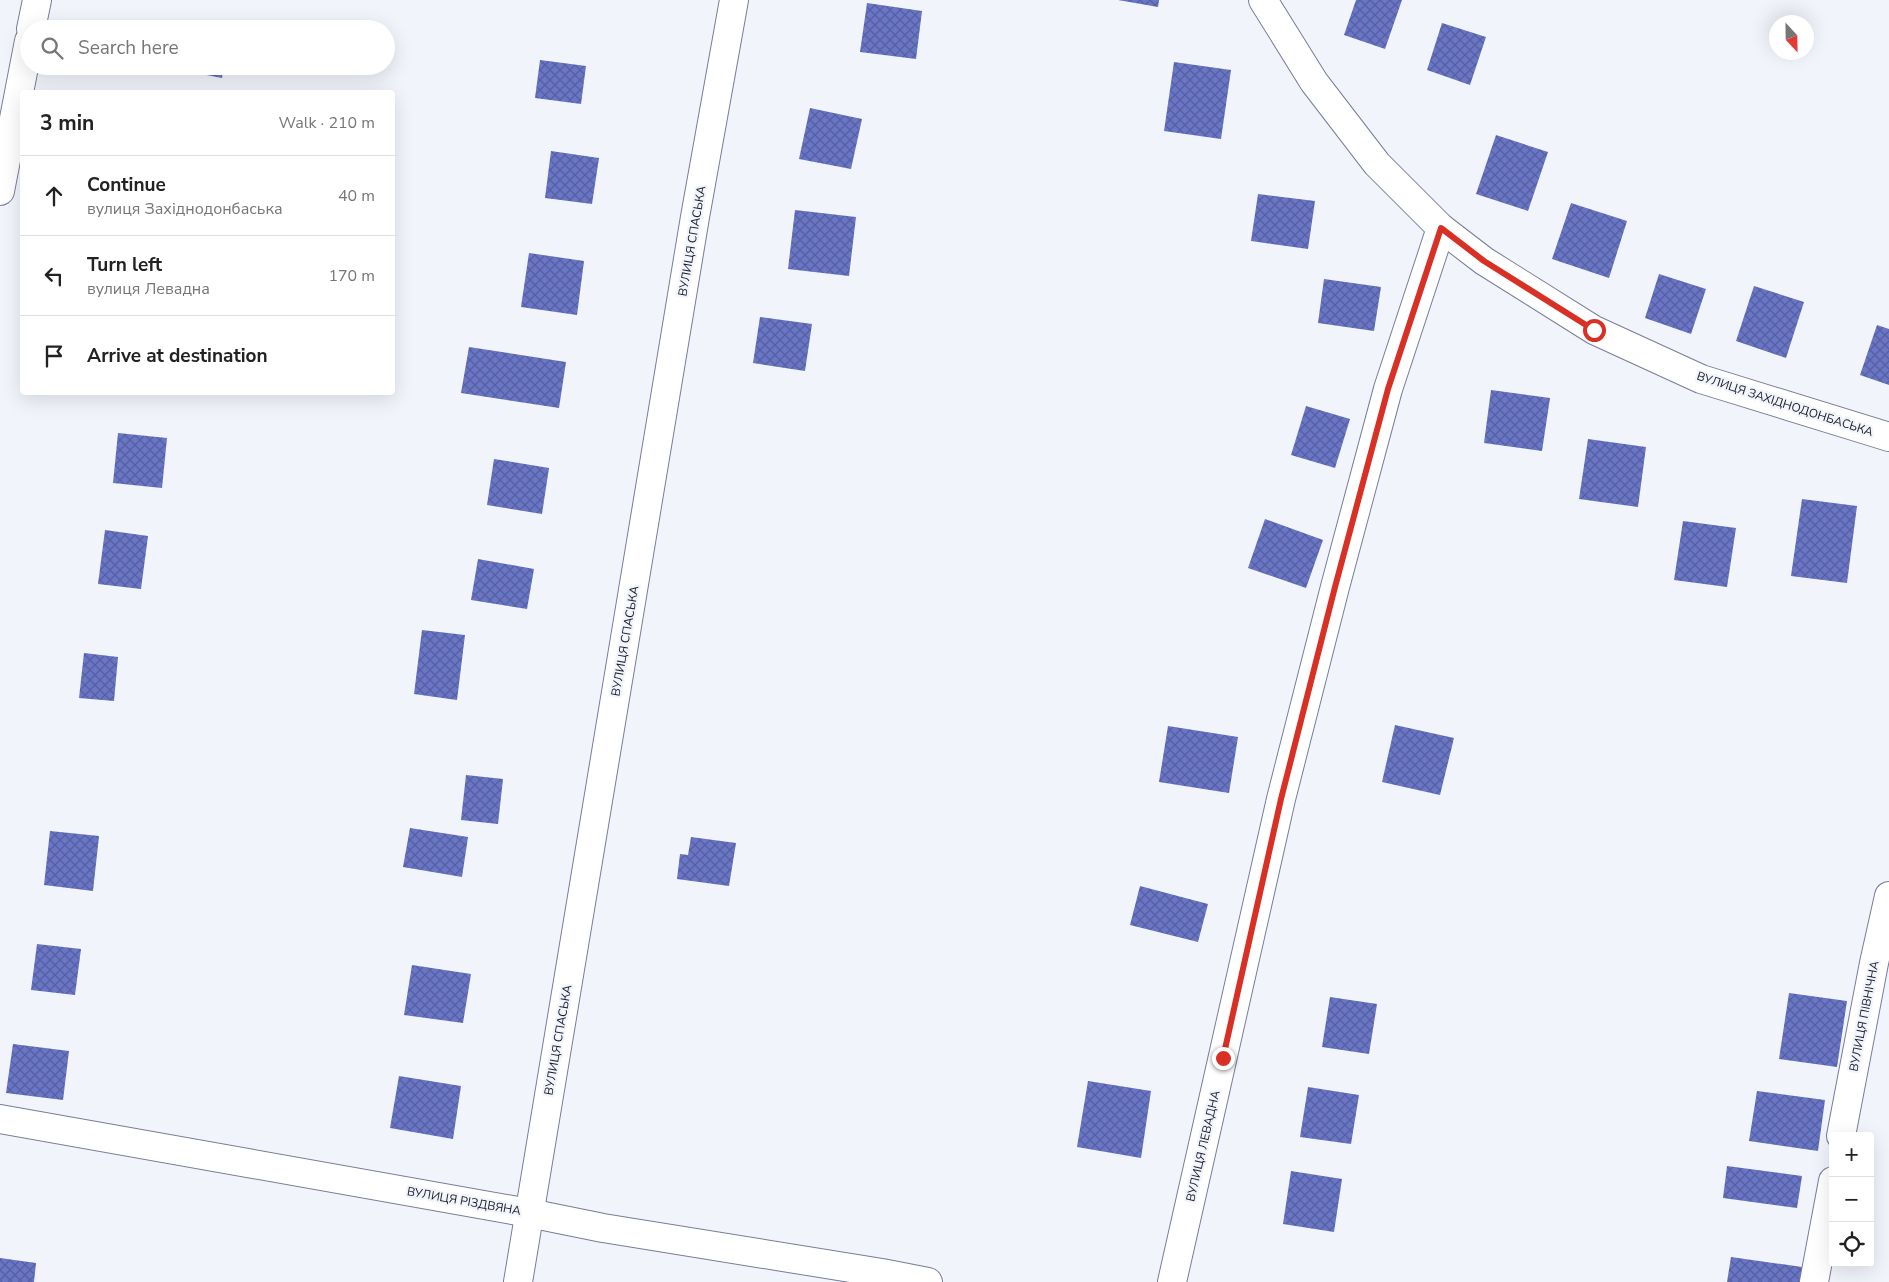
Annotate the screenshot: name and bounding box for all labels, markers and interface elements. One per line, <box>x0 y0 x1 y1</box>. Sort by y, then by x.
north arrow <box>1769 15 1814 60</box>
search box <box>20 20 395 75</box>
icon: search <box>38 34 66 62</box>
text: Search here <box>78 35 179 61</box>
text: 3 min <box>40 109 94 137</box>
text: Walk · 210 m <box>279 112 375 134</box>
text: Continue <box>87 172 166 198</box>
icon: ahead <box>40 182 68 210</box>
street label: ВУЛИЦЯ СПАСЬКА <box>674 184 710 297</box>
text: 40 m <box>338 185 375 207</box>
text: вулиця Західнодонбаська <box>87 198 283 220</box>
text: Turn left <box>87 252 162 278</box>
icon: left <box>40 262 68 290</box>
text: 170 m <box>328 265 375 287</box>
text: вулиця Левадна <box>87 278 210 300</box>
route start <box>1583 319 1606 342</box>
icon: arrive <box>40 342 68 370</box>
text: Arrive at destination <box>87 343 268 369</box>
street label: ВУЛИЦЯ ЗАХІДНОДОНБАСЬКА <box>1695 368 1875 440</box>
street label: ВУЛИЦЯ СПАСЬКА <box>607 584 643 697</box>
street label: ВУЛИЦЯ ПІВНІЧНА <box>1845 959 1883 1073</box>
street label: ВУЛИЦЯ СПАСЬКА <box>540 983 576 1096</box>
route end <box>1212 1047 1235 1070</box>
street label: ВУЛИЦЯ ЛЕВАДНА <box>1182 1089 1224 1203</box>
map controls <box>1829 1132 1874 1267</box>
button: + <box>1829 1132 1874 1177</box>
button: − <box>1829 1177 1874 1222</box>
street label: ВУЛИЦЯ РІЗДВЯНА <box>406 1183 523 1219</box>
button: locate <box>1829 1222 1874 1267</box>

